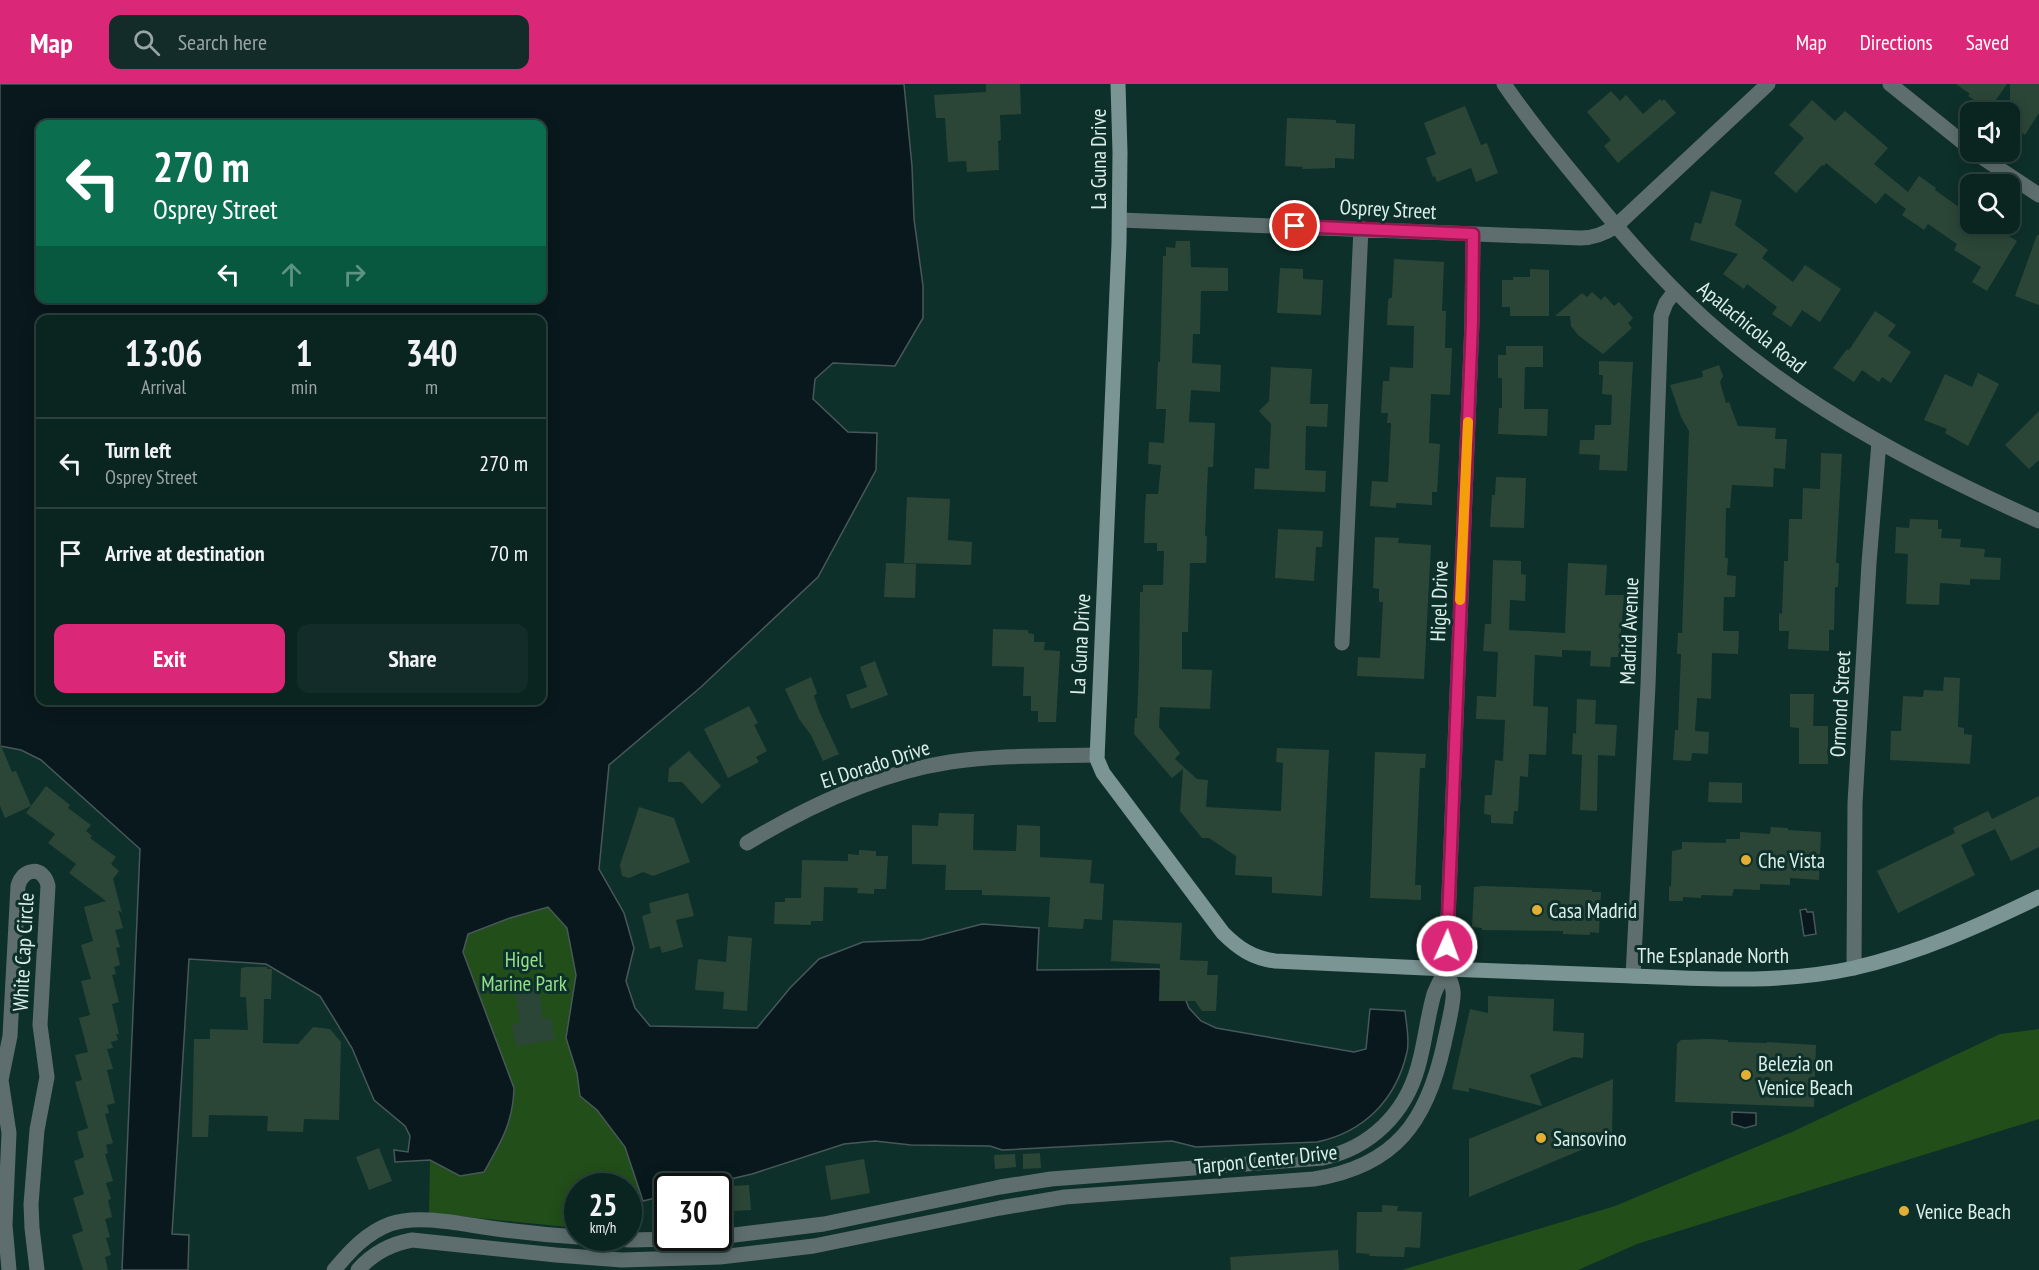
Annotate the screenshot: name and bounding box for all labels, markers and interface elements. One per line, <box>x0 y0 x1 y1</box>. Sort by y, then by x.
search box <box>109 15 529 69</box>
text: Map <box>30 24 73 61</box>
icon: search <box>130 26 163 59</box>
text: Search here <box>178 28 267 56</box>
text: Map <box>1796 29 1827 56</box>
text: Directions <box>1860 29 1933 56</box>
text: Saved <box>1966 29 2009 56</box>
map controls <box>1960 102 2020 234</box>
button: sound <box>1960 102 2020 162</box>
street label: La Guna Drive <box>1085 109 1112 209</box>
text: 270 m <box>153 139 250 194</box>
icon: left <box>54 144 132 222</box>
button: search <box>1960 174 2020 234</box>
text: Osprey Street <box>153 192 278 226</box>
street label: Osprey Street <box>1339 193 1437 225</box>
pin <box>1269 200 1320 251</box>
icon: arrive <box>1278 209 1311 242</box>
icon: left <box>212 258 245 291</box>
icon: ahead <box>275 258 308 291</box>
icon: right <box>338 258 371 291</box>
street label: Apalachicola Road <box>1692 275 1812 379</box>
text: 13:06 <box>125 329 202 376</box>
text: 1 <box>295 329 313 376</box>
text: 340 <box>406 329 457 376</box>
text: Arrival <box>141 374 186 400</box>
text: min <box>291 374 317 400</box>
text: m <box>425 374 438 400</box>
text: Turn left <box>105 436 171 464</box>
icon: left <box>54 447 87 480</box>
text: 270 m <box>479 449 528 477</box>
text: Osprey Street <box>105 464 197 490</box>
icon: arrive <box>54 537 87 570</box>
text: Arrive at destination <box>105 539 265 567</box>
text: 70 m <box>489 539 528 567</box>
street label: Higel Drive <box>1424 560 1454 642</box>
street label: Madrid Avenue <box>1614 577 1644 685</box>
street label: La Guna Drive <box>1064 593 1096 695</box>
button: Exit <box>54 624 285 693</box>
button: Share <box>297 624 528 693</box>
street label: Ormond Street <box>1824 650 1856 758</box>
street label: El Dorado Drive <box>817 734 933 794</box>
place label: Che Vista <box>1758 847 1825 874</box>
marker: Che Vista <box>1739 853 1753 867</box>
street label: White Cap Circle <box>6 892 40 1012</box>
place label: Casa Madrid <box>1549 897 1637 924</box>
marker: Casa Madrid <box>1530 903 1544 917</box>
position arrow <box>1415 914 1479 978</box>
street label: The Esplanade North <box>1637 942 1789 969</box>
park label: Higel Marine Park <box>481 946 567 997</box>
place label: Belezia on Venice Beach <box>1757 1050 1853 1101</box>
marker: Belezia on Venice Beach <box>1739 1068 1753 1082</box>
place label: Sansovino <box>1553 1125 1627 1152</box>
marker: Sansovino <box>1534 1131 1548 1145</box>
street label: Tarpon Center Drive <box>1193 1138 1339 1180</box>
speed limit sign: 30 <box>654 1173 732 1251</box>
text: 25 <box>589 1185 617 1224</box>
place label: Venice Beach <box>1915 1198 2011 1225</box>
marker: Venice Beach <box>1897 1204 1911 1218</box>
text: km/h <box>590 1218 616 1237</box>

